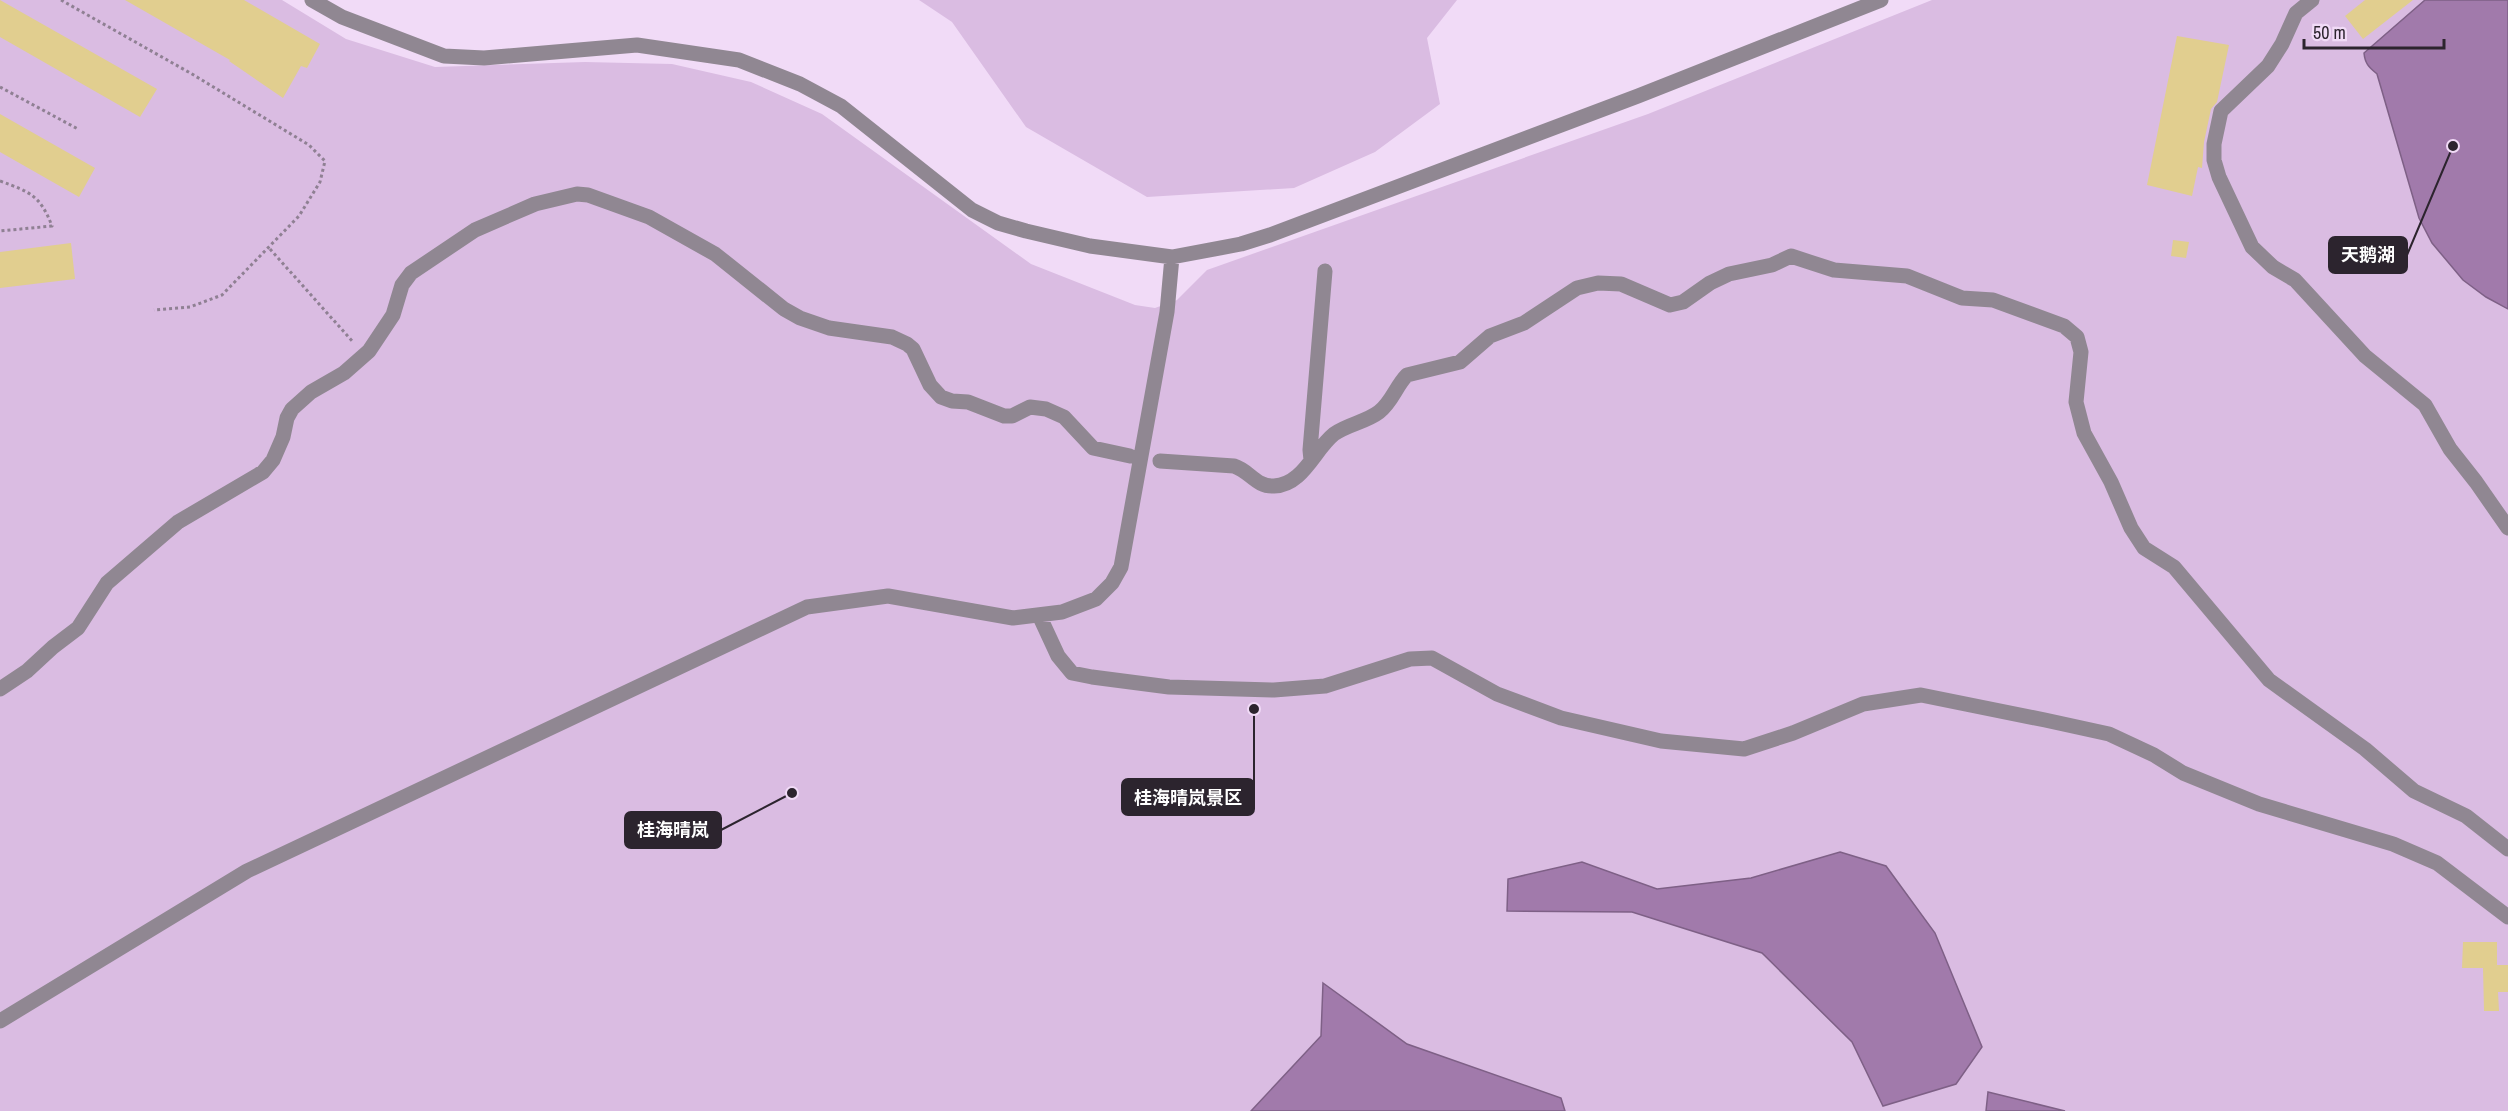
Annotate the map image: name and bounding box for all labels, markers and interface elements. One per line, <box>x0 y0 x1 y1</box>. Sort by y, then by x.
scale bar <box>2304 12 2444 50</box>
text: 50 m <box>2313 20 2346 45</box>
callout: 天鹅湖 <box>2329 237 2407 273</box>
text: 天鹅湖 <box>2341 242 2395 267</box>
callout: 桂海晴岚景区 <box>1122 779 1254 815</box>
text: 桂海晴岚景区 <box>1134 785 1242 810</box>
callout: 桂海晴岚 <box>625 812 721 848</box>
text: 桂海晴岚 <box>637 817 709 842</box>

